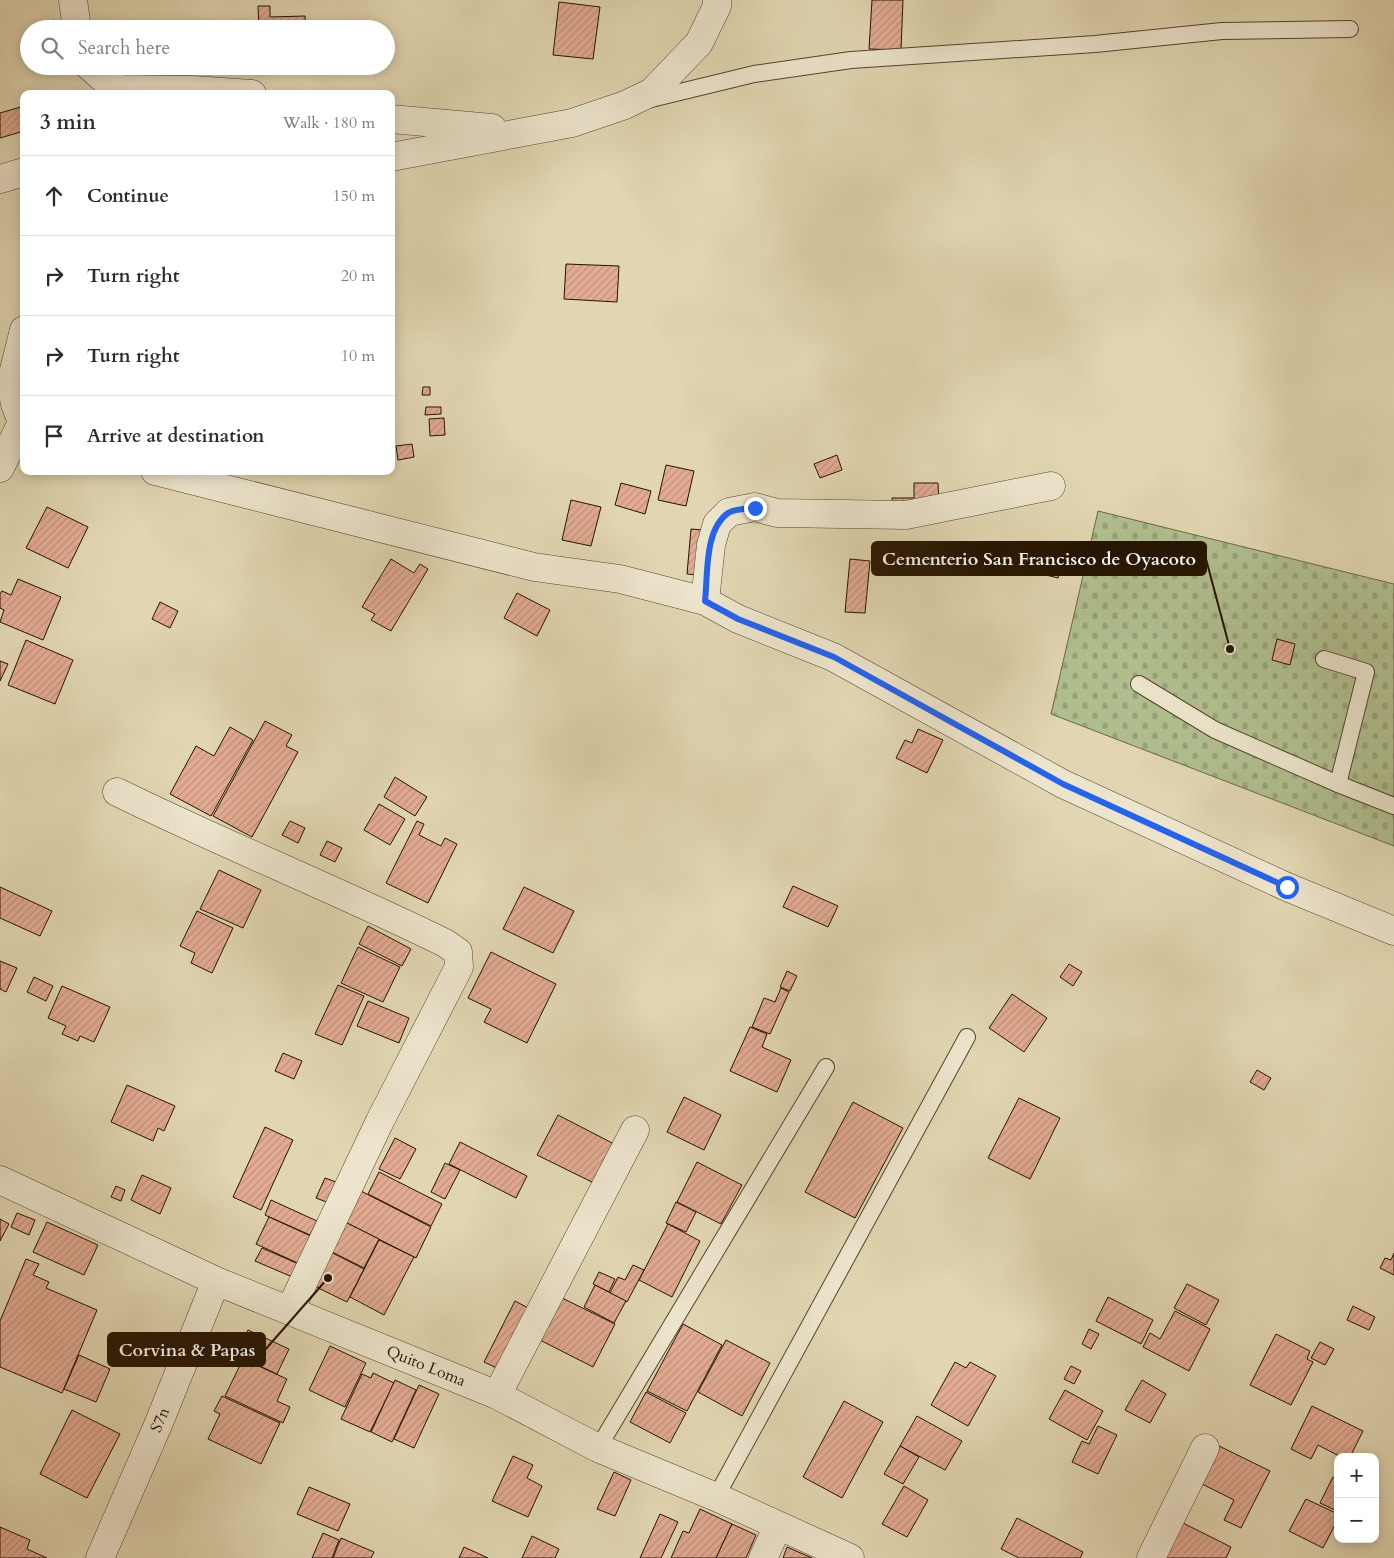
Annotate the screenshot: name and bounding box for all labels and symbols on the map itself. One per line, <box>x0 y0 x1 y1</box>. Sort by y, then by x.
route end <box>744 497 767 520</box>
callout: Cementerio San Francisco de Oyacoto <box>872 542 1206 575</box>
text: Cementerio San Francisco de Oyacoto <box>882 547 1196 572</box>
route start <box>1276 876 1299 899</box>
callout: Corvina & Papas <box>108 1333 265 1366</box>
text: Corvina & Papas <box>119 1338 255 1363</box>
street label: Quito Loma <box>383 1340 469 1392</box>
street label: S7n <box>145 1404 175 1436</box>

